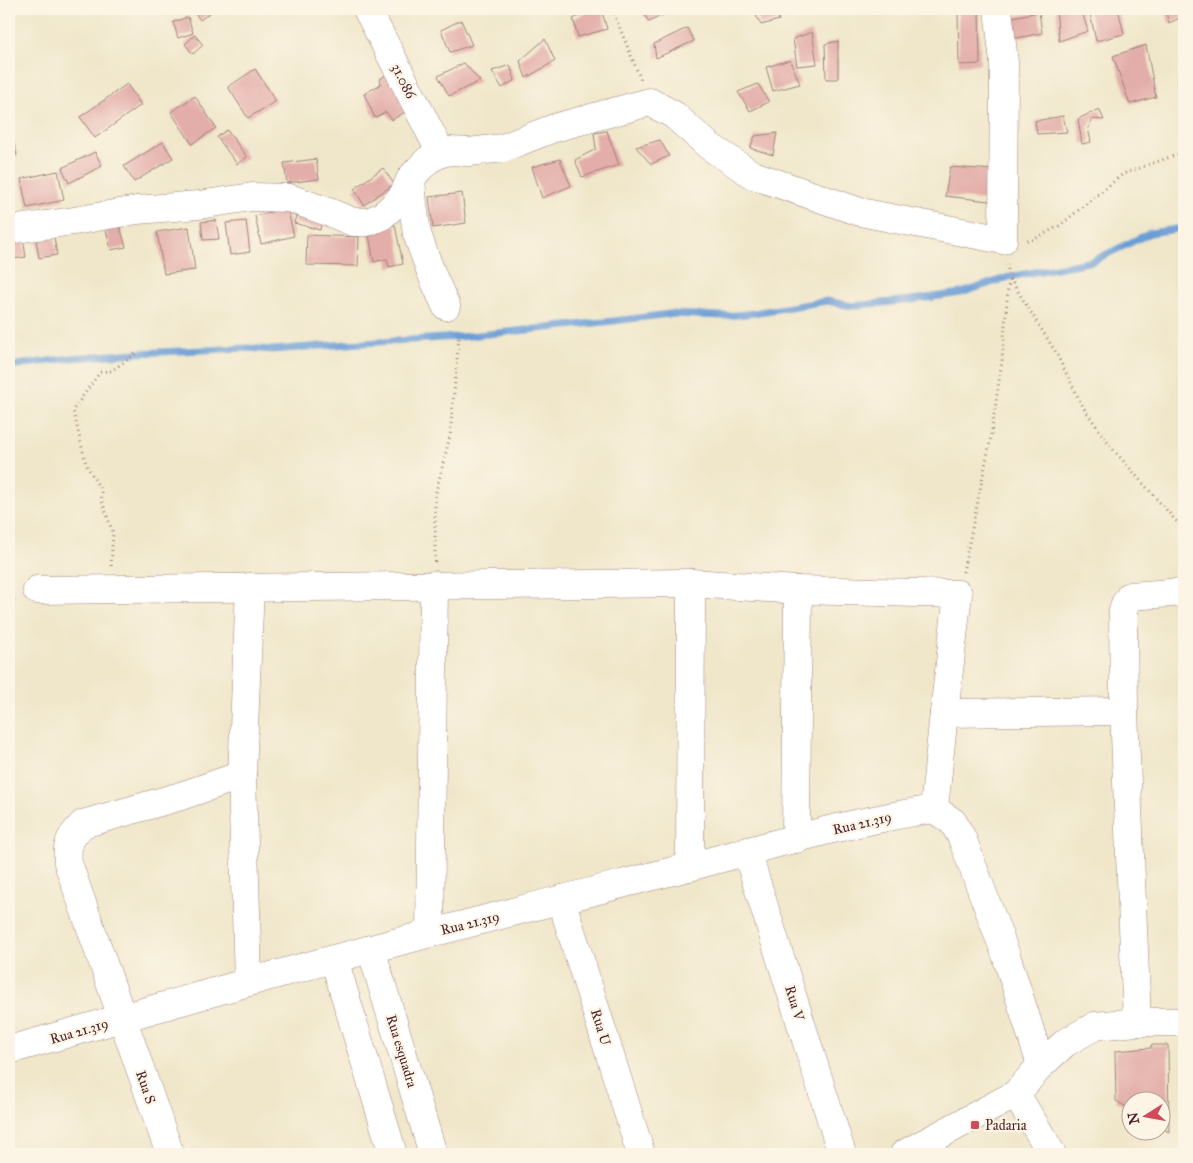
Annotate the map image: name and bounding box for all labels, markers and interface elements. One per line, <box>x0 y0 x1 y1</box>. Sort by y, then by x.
street label: 31.086 <box>388 61 420 102</box>
street label: Rua 21.319 <box>831 808 893 839</box>
street label: Rua 21.319 <box>439 908 501 939</box>
street label: Rua V <box>781 984 808 1024</box>
street label: Rua U <box>587 1007 614 1048</box>
street label: Rua esquadra <box>381 1013 421 1090</box>
street label: Rua 21.319 <box>48 1015 110 1048</box>
street label: Rua S <box>132 1068 159 1106</box>
north arrow <box>1120 1090 1170 1140</box>
text: N <box>1124 1111 1143 1126</box>
place label: Padaria <box>985 1117 1027 1134</box>
marker: Padaria <box>969 1119 981 1131</box>

